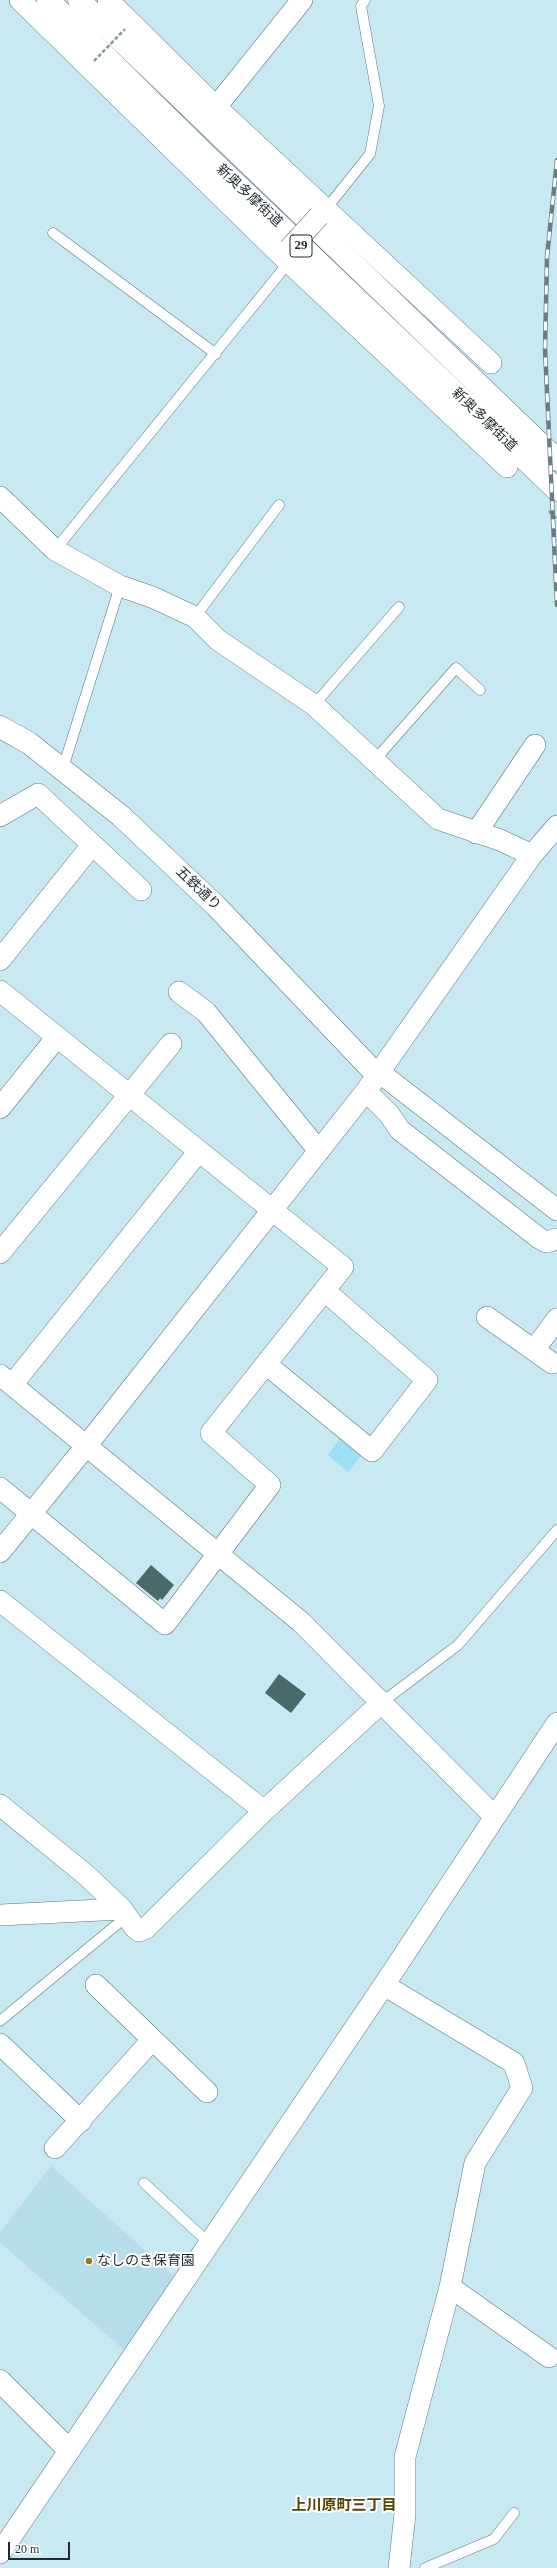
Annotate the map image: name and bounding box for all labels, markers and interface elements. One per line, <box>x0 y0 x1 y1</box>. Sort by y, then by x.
street label: 新奥多摩街道 <box>213 161 285 231</box>
road number: 29 <box>290 235 312 257</box>
street label: 新奥多摩街道 <box>448 385 520 455</box>
street label: 五鉄通り <box>172 864 224 914</box>
place label: なしのき保育園 <box>97 2253 195 2269</box>
marker: なしのき保育園 <box>84 2256 94 2266</box>
district label: 上川原町三丁目 <box>292 2497 396 2515</box>
scale bar <box>10 2534 72 2560</box>
text: 20 m <box>15 2542 39 2556</box>

